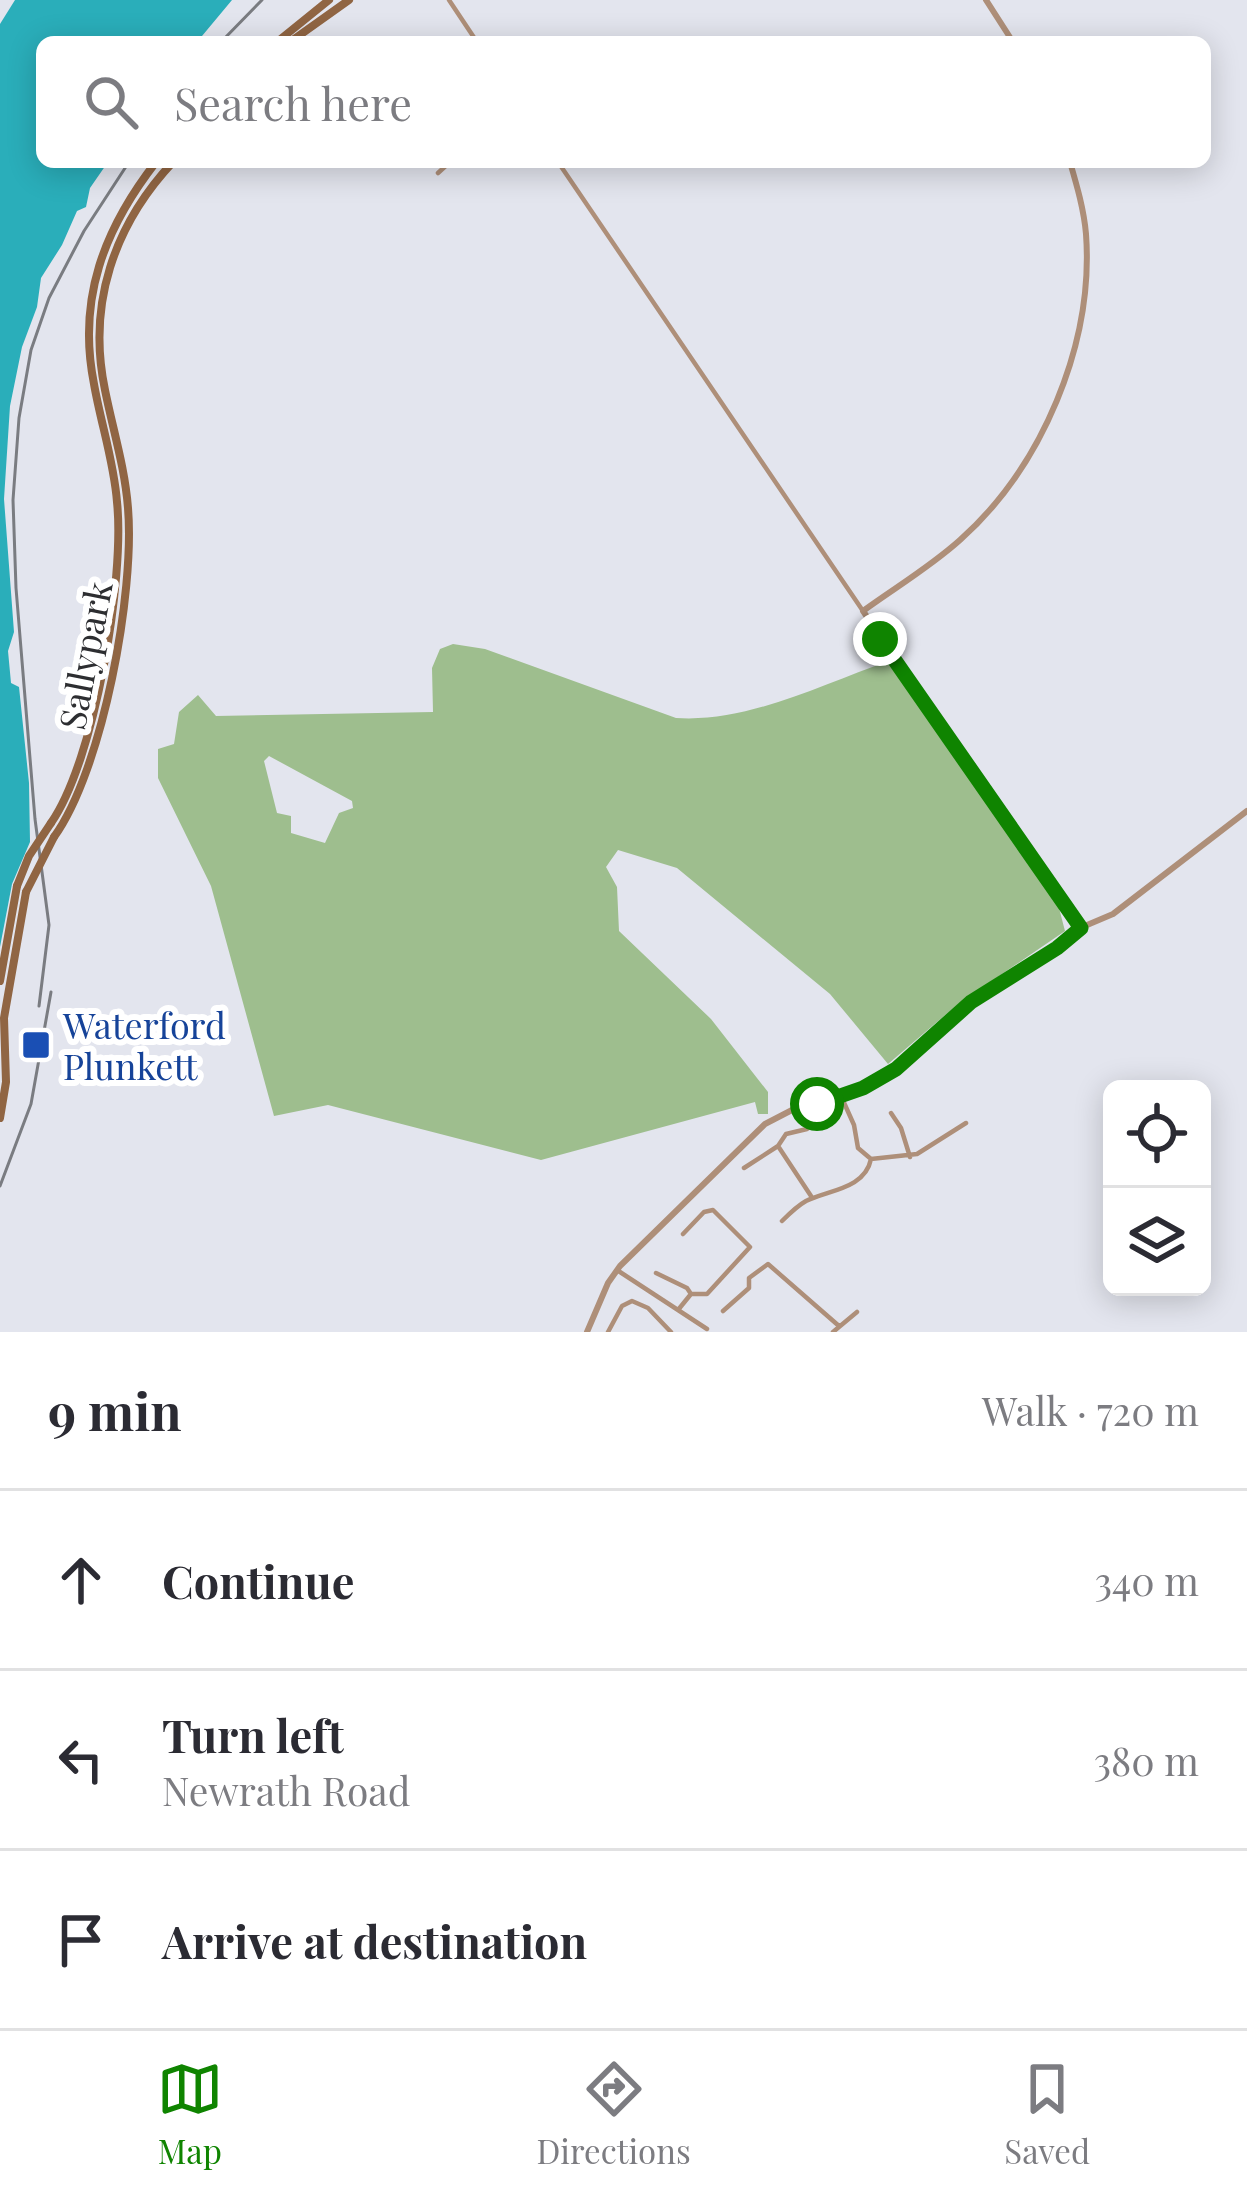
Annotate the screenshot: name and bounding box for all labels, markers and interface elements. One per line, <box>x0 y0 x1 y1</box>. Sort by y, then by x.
search box <box>36 36 1211 168</box>
icon: search <box>78 69 144 135</box>
text: Search here <box>174 72 412 132</box>
street label: Sallypark <box>46 577 122 733</box>
route end <box>853 612 907 666</box>
place label: Waterford Plunkett <box>62 1000 226 1089</box>
marker: Waterford Plunkett <box>20 1029 52 1061</box>
route start <box>790 1077 844 1131</box>
map controls <box>1103 1080 1211 1296</box>
button: locate <box>1103 1080 1211 1188</box>
button: layers <box>1103 1188 1211 1296</box>
text: 9 min <box>48 1376 182 1444</box>
text: Walk · 720 m <box>982 1384 1199 1436</box>
icon: ahead <box>48 1547 114 1613</box>
text: Continue <box>162 1550 354 1610</box>
text: 340 m <box>1094 1554 1199 1606</box>
text: Turn left <box>162 1704 344 1764</box>
icon: left <box>48 1727 114 1793</box>
text: 380 m <box>1093 1734 1199 1786</box>
text: Newrath Road <box>162 1764 410 1816</box>
icon: arrive <box>48 1907 114 1973</box>
text: Arrive at destination <box>162 1910 587 1970</box>
tab: Map <box>157 2056 223 2172</box>
tab: Directions <box>536 2056 691 2172</box>
tab: Saved <box>1004 2056 1090 2172</box>

